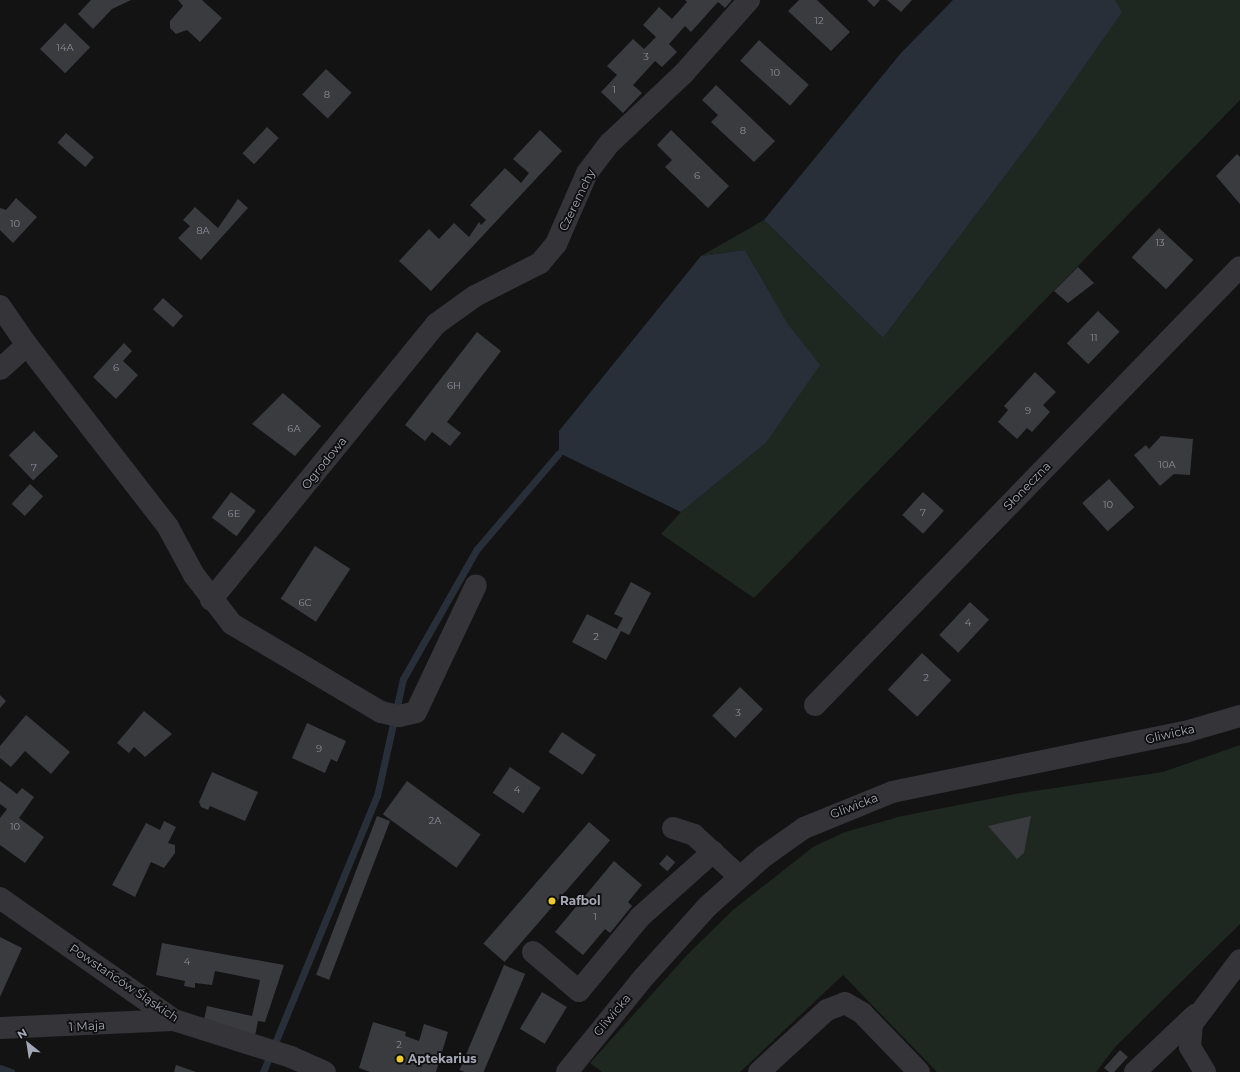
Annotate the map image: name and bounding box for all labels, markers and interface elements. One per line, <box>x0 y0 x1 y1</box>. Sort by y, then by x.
house number: 12 <box>814 15 824 27</box>
house number: 14A <box>56 42 74 54</box>
house number: 3 <box>643 51 649 63</box>
house number: 10 <box>770 67 780 79</box>
house number: 1 <box>612 84 616 96</box>
house number: 8 <box>324 89 330 101</box>
house number: 8 <box>740 125 746 137</box>
street label: Czeremchy <box>556 167 598 233</box>
house number: 6 <box>694 170 700 182</box>
house number: 10 <box>10 218 20 230</box>
house number: 8A <box>196 225 210 237</box>
house number: 13 <box>1155 237 1165 249</box>
house number: 11 <box>1090 332 1098 344</box>
house number: 6 <box>113 362 119 374</box>
house number: 6H <box>447 380 461 392</box>
house number: 9 <box>1025 405 1031 417</box>
house number: 6A <box>287 423 301 435</box>
street label: Ogrodowa <box>298 434 350 492</box>
street label: Słoneczna <box>1000 459 1054 513</box>
house number: 10A <box>1158 459 1176 471</box>
house number: 7 <box>31 462 37 474</box>
house number: 10 <box>1103 499 1113 511</box>
house number: 7 <box>920 507 926 519</box>
house number: 6E <box>228 508 240 520</box>
house number: 6C <box>298 597 312 609</box>
house number: 4 <box>965 617 971 629</box>
house number: 2 <box>593 631 599 643</box>
house number: 2 <box>923 672 929 684</box>
house number: 3 <box>735 707 741 719</box>
street label: Gliwicka <box>1144 721 1196 747</box>
house number: 9 <box>316 743 322 755</box>
house number: 4 <box>514 784 520 796</box>
street label: Gliwicka <box>828 790 880 822</box>
house number: 2A <box>429 815 441 827</box>
house number: 10 <box>10 821 20 833</box>
place label: Rafbol <box>560 894 601 908</box>
marker: Rafbol <box>547 896 557 906</box>
house number: 1 <box>593 911 597 923</box>
street label: Powstańców Śląskich <box>67 941 181 1025</box>
house number: 4 <box>184 956 190 968</box>
street label: Gliwicka <box>590 991 634 1039</box>
street label: 1 Maja <box>68 1018 106 1034</box>
north arrow <box>8 1024 48 1064</box>
text: N <box>15 1025 29 1042</box>
house number: 2 <box>396 1039 402 1051</box>
place label: Aptekarius <box>408 1052 477 1066</box>
marker: Aptekarius <box>395 1054 405 1064</box>

